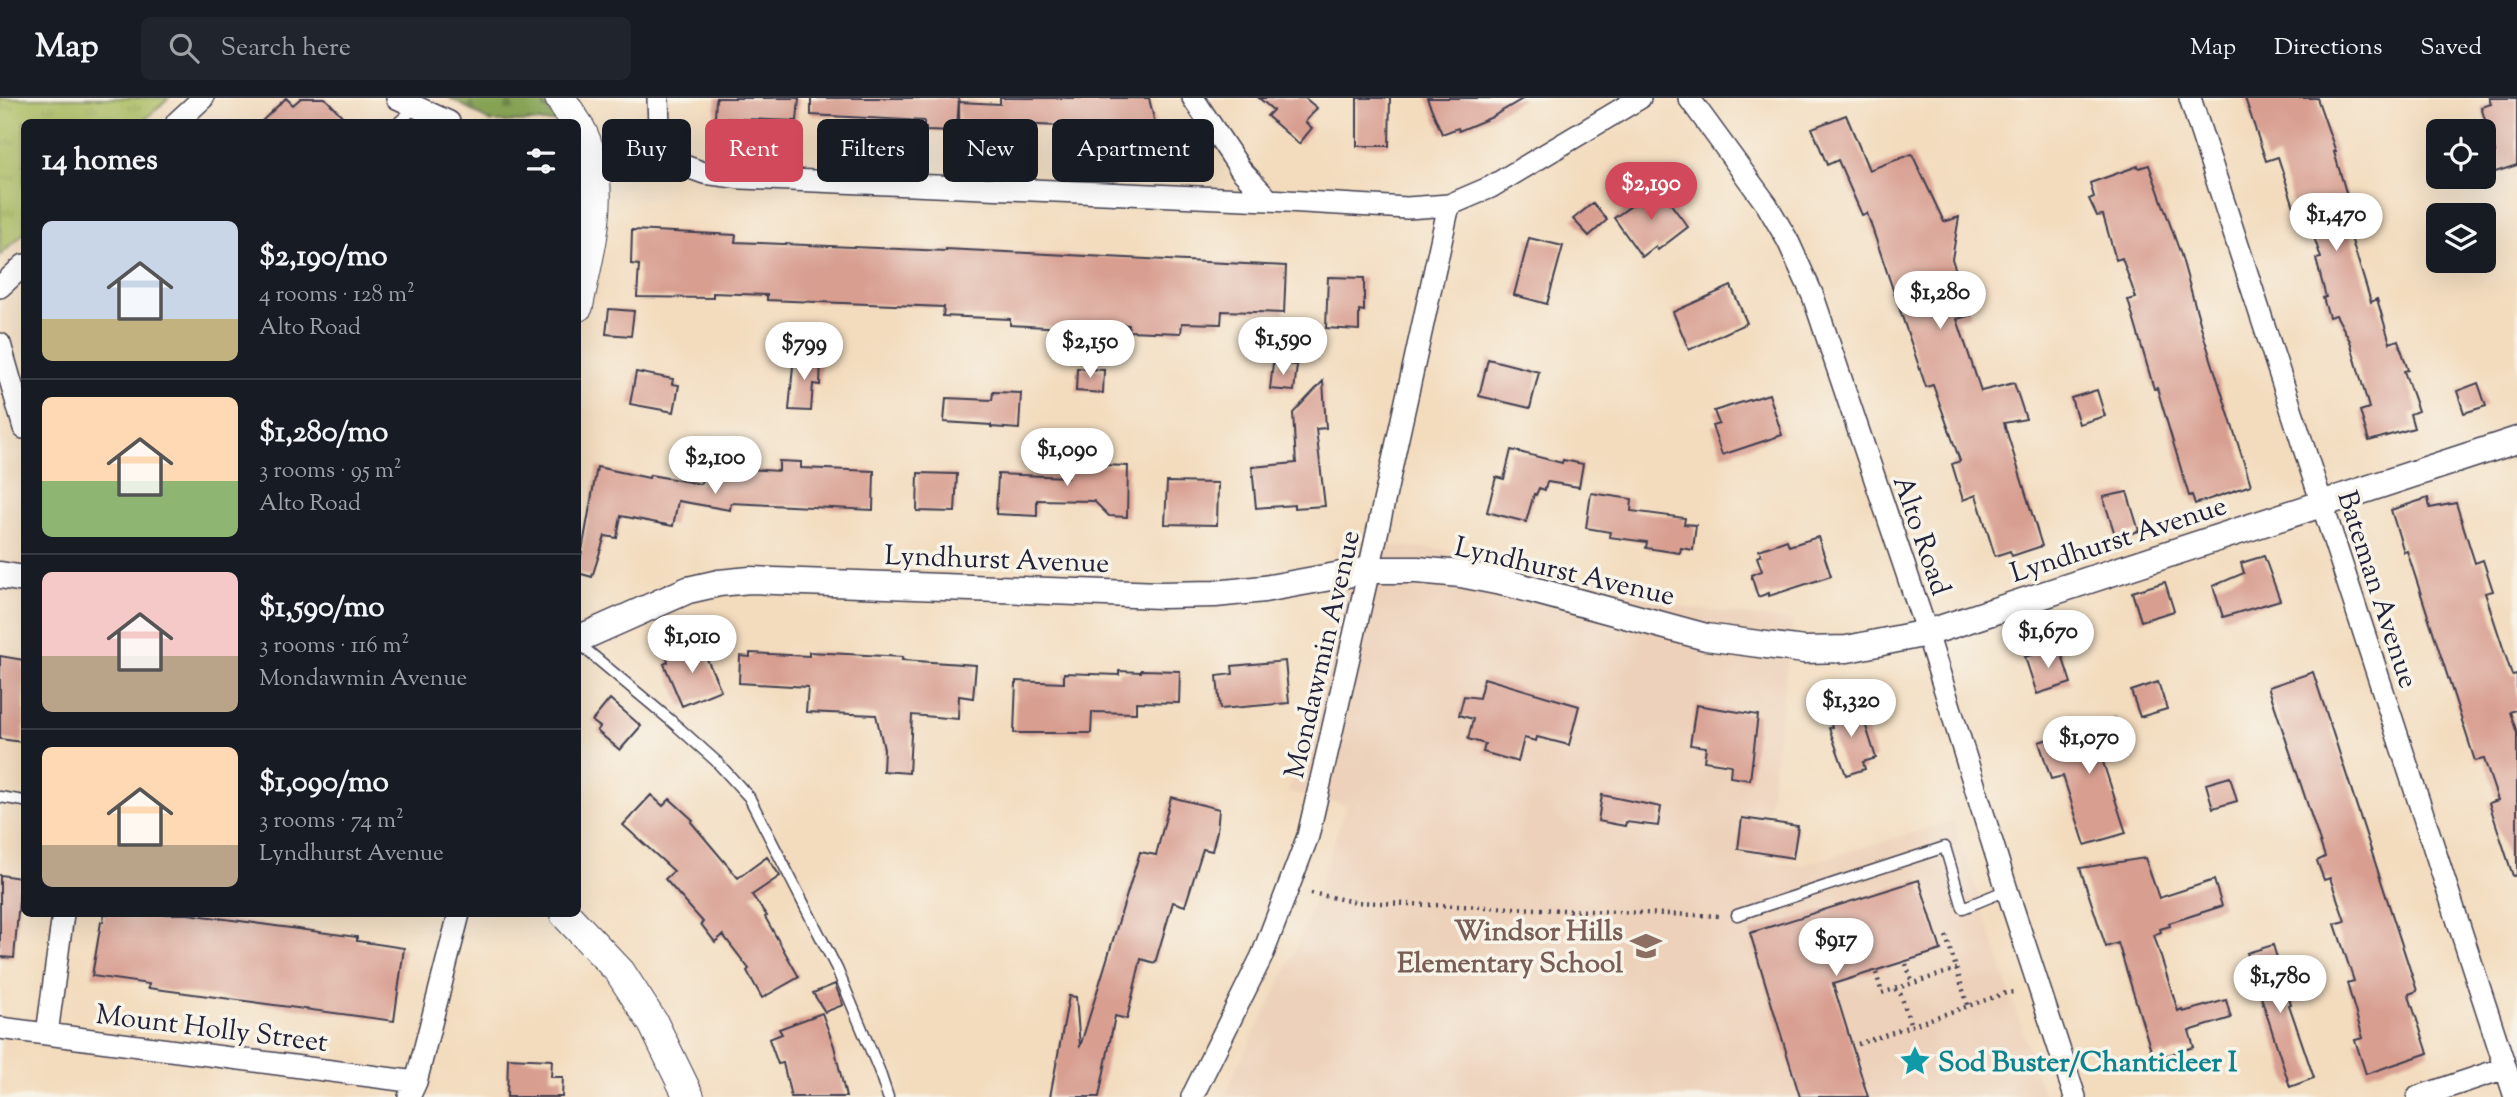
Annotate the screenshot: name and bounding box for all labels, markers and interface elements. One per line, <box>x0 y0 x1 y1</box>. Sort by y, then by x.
search box <box>141 17 631 80</box>
text: Map <box>35 24 99 72</box>
icon: search <box>165 29 203 67</box>
text: Search here <box>221 30 351 67</box>
text: Map <box>2190 31 2236 65</box>
text: Directions <box>2274 31 2382 65</box>
text: Saved <box>2420 31 2482 65</box>
chip: Buy <box>602 119 691 182</box>
chip: Rent <box>705 119 803 182</box>
chip: Filters <box>817 119 929 182</box>
chip: New <box>943 119 1038 182</box>
chip: Apartment <box>1052 119 1214 182</box>
map controls <box>2426 119 2496 273</box>
button: locate <box>2426 119 2496 189</box>
text: 14 homes <box>42 140 158 183</box>
icon: filters <box>522 142 560 180</box>
pin: $2,190 <box>1594 162 1708 222</box>
text: $2,190 <box>1621 168 1681 201</box>
pin: $1,470 <box>2279 194 2393 253</box>
text: $1,470 <box>2306 199 2366 232</box>
button: layers <box>2426 203 2496 273</box>
text: $2,190/mo <box>259 236 388 279</box>
icon: home <box>98 249 182 333</box>
pin: $1,280 <box>1883 272 1997 331</box>
text: $1,280 <box>1910 277 1970 310</box>
text: 4 rooms · 128 m² <box>259 279 415 312</box>
text: Alto Road <box>259 312 361 345</box>
pin: $1,590 <box>1226 317 1340 377</box>
pin: $2,150 <box>1033 320 1147 380</box>
pin: $799 <box>763 322 845 382</box>
text: $1,590 <box>1254 323 1312 356</box>
text: $2,150 <box>1062 326 1118 359</box>
text: $799 <box>781 328 827 361</box>
text: $1,280/mo <box>259 412 388 455</box>
icon: home <box>98 425 182 509</box>
pin: $1,090 <box>1010 428 1124 488</box>
text: $1,090 <box>1037 434 1097 467</box>
pin: $2,100 <box>658 436 772 496</box>
text: $2,100 <box>685 442 745 475</box>
text: 3 rooms · 95 m² <box>259 455 402 488</box>
street label: Alto Road <box>1881 471 1959 601</box>
street label: Bateman Avenue <box>2325 486 2427 694</box>
street label: Lyndhurst Avenue <box>2006 487 2232 595</box>
text: Alto Road <box>259 488 361 521</box>
street label: Mondawmin Avenue <box>1276 527 1372 783</box>
street label: Lyndhurst Avenue <box>1450 528 1678 618</box>
street label: Lyndhurst Avenue <box>884 537 1110 585</box>
text: $1,590/mo <box>259 587 385 630</box>
icon: home <box>98 600 182 684</box>
pin: $1,670 <box>1991 610 2105 670</box>
pin: $1,010 <box>635 616 749 675</box>
text: $1,670 <box>2018 616 2078 649</box>
text: $1,010 <box>664 621 720 654</box>
text: 3 rooms · 116 m² <box>259 630 409 663</box>
text: Mondawmin Avenue <box>259 663 467 696</box>
pin: $1,320 <box>1794 680 1908 739</box>
text: $1,320 <box>1822 685 1880 718</box>
pin: $1,070 <box>2032 716 2146 776</box>
text: $1,070 <box>2059 722 2119 755</box>
text: $1,090/mo <box>259 762 389 805</box>
icon: home <box>98 775 182 859</box>
text: 3 rooms · 74 m² <box>259 805 404 838</box>
text: Lyndhurst Avenue <box>259 838 444 871</box>
place label: Windsor Hills Elementary School <box>1397 913 1623 985</box>
pin: $917 <box>1795 918 1877 978</box>
text: $917 <box>1815 924 1857 957</box>
school or university icon: Windsor Hills Elementary School <box>1629 929 1663 963</box>
pin: $1,780 <box>2223 956 2337 1015</box>
text: $1,780 <box>2249 961 2311 994</box>
street label: Mount Holly Street <box>93 996 330 1064</box>
place icon: Sod Buster/Chanticleer I <box>1898 1044 1932 1078</box>
place label: Sod Buster/Chanticleer I <box>1938 1044 2238 1084</box>

